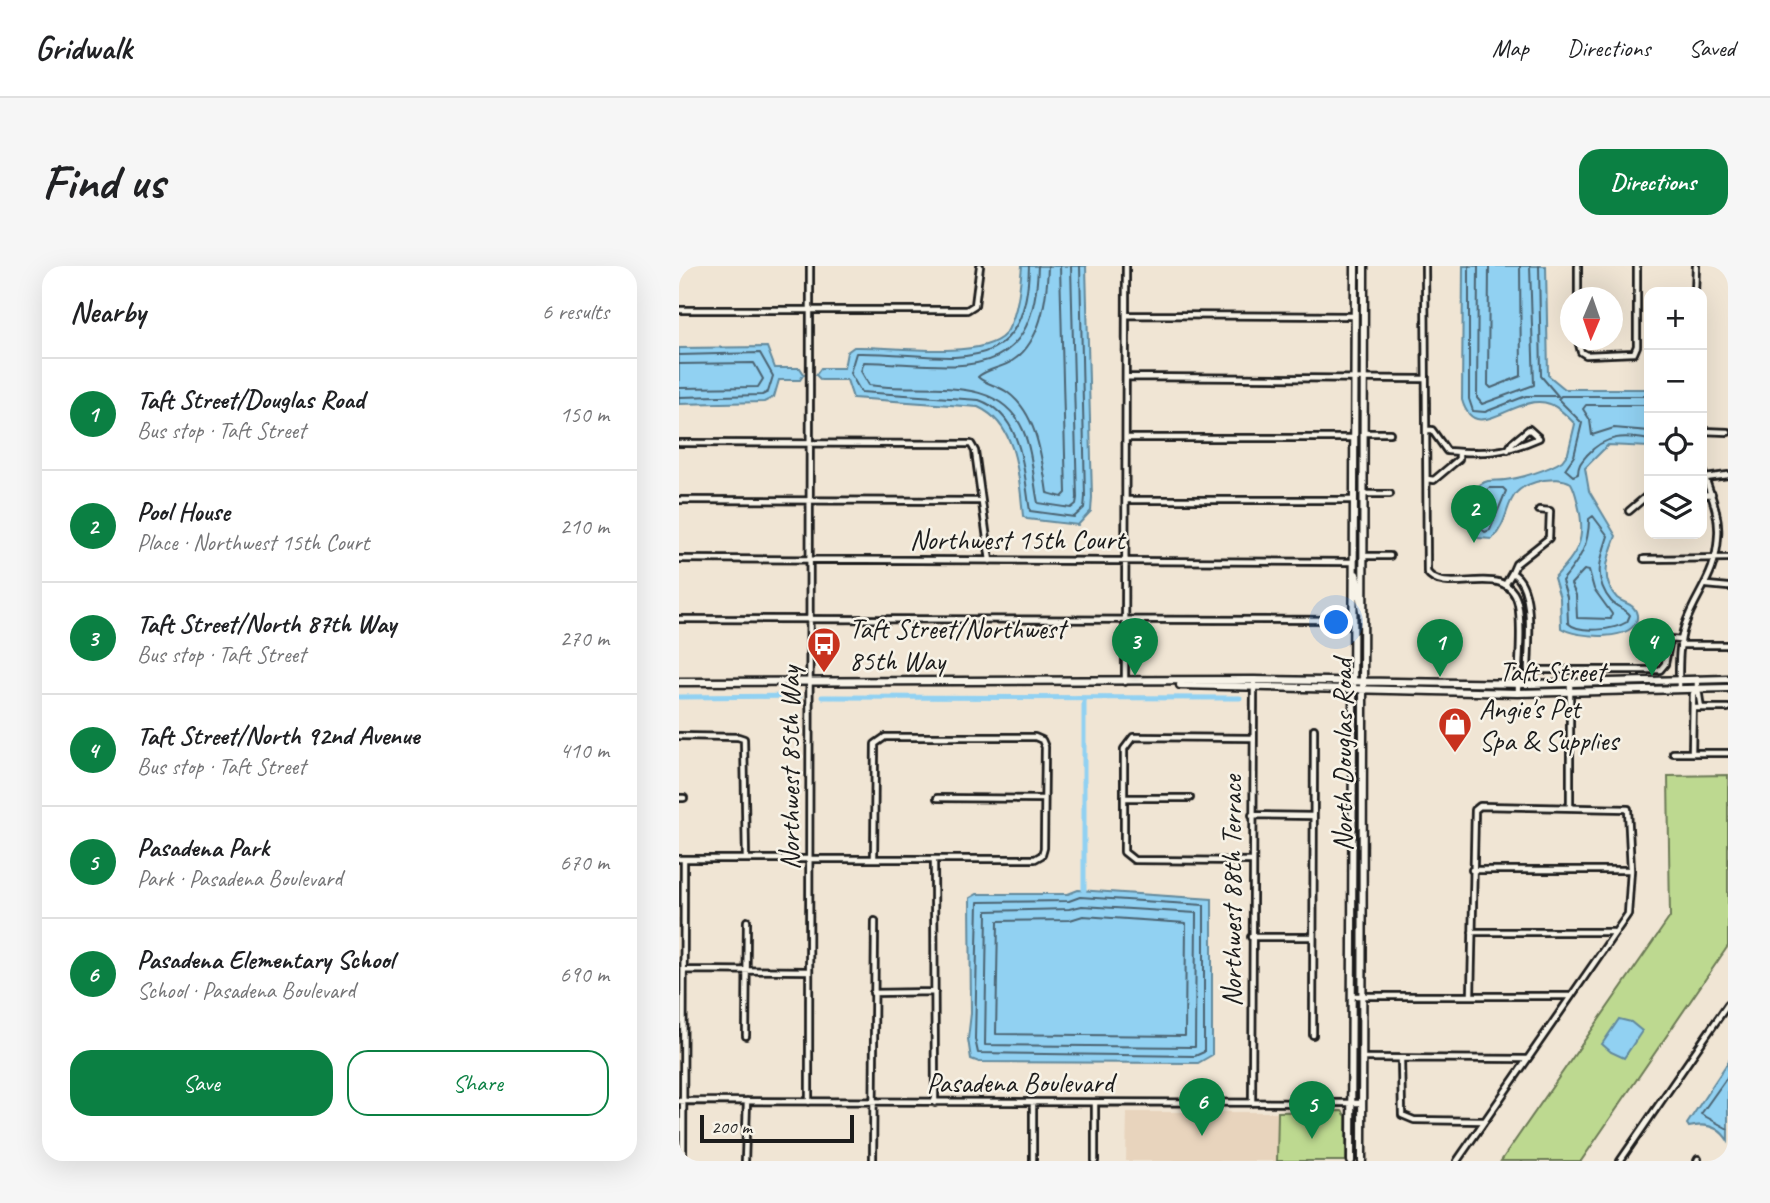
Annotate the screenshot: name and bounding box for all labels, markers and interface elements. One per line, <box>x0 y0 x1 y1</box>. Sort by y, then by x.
text: Gridwalk <box>35 27 132 69</box>
text: Map <box>1492 33 1529 63</box>
text: Directions <box>1567 33 1650 63</box>
text: Saved <box>1688 33 1735 63</box>
button: Directions <box>1579 149 1728 215</box>
text: Find us <box>42 151 164 213</box>
north arrow <box>1560 287 1623 350</box>
map controls <box>1644 287 1707 539</box>
button: + <box>1644 287 1707 350</box>
text: Nearby <box>70 293 146 331</box>
text: 6 results <box>542 297 609 326</box>
button: − <box>1644 350 1707 413</box>
text: Taft Street/Douglas Road <box>137 383 364 416</box>
text: 1 <box>88 400 98 429</box>
text: 150 m <box>560 400 609 429</box>
button: locate <box>1644 413 1707 476</box>
text: Bus stop · Taft Street <box>137 416 306 445</box>
button: layers <box>1644 476 1707 539</box>
pin: 2 <box>1451 485 1497 543</box>
text: Pool House <box>137 495 230 528</box>
text: 2 <box>88 512 98 541</box>
text: 210 m <box>560 512 609 541</box>
street label: Northwest 15th Court <box>910 522 1127 557</box>
text: Place · Northwest 15th Court <box>137 528 369 557</box>
your location <box>1319 605 1353 639</box>
text: Taft Street/North 87th Way <box>137 607 396 640</box>
place label: Taft Street/Northwest 85th Way <box>849 611 1069 678</box>
pin: 3 <box>1112 618 1158 676</box>
pin: 4 <box>1629 618 1675 676</box>
pin: 1 <box>1417 619 1463 677</box>
text: 3 <box>88 624 98 653</box>
text: 270 m <box>560 624 609 653</box>
bus stop icon: Taft Street/Northwest 85th Way <box>805 625 843 674</box>
text: Bus stop · Taft Street <box>137 640 306 669</box>
street label: Taft Street <box>1499 654 1609 689</box>
street label: North Douglas Road <box>1325 655 1360 851</box>
street label: Northwest 85th Way <box>772 664 807 870</box>
place label: Angie's Pet Spa & Supplies <box>1479 691 1620 758</box>
shop icon: Angie's Pet Spa & Supplies <box>1436 705 1474 754</box>
text: Taft Street/North 92nd Avenue <box>137 719 419 752</box>
text: 4 <box>88 736 98 765</box>
text: 410 m <box>560 736 609 765</box>
text: Bus stop · Taft Street <box>137 752 306 781</box>
street label: Northwest 88th Terrace <box>1214 773 1249 1007</box>
text: Pasadena Park <box>137 831 269 864</box>
text: 5 <box>88 848 98 877</box>
text: 670 m <box>560 848 609 877</box>
text: Park · Pasadena Boulevard <box>137 864 342 893</box>
text: Pasadena Elementary School <box>137 943 394 976</box>
text: 6 <box>88 960 98 989</box>
text: 690 m <box>560 960 609 989</box>
text: School · Pasadena Boulevard <box>137 976 355 1005</box>
button: Save <box>70 1050 333 1116</box>
button: Share <box>347 1050 609 1116</box>
street label: Pasadena Boulevard <box>927 1065 1117 1100</box>
pin: 6 <box>1179 1078 1225 1136</box>
pin: 5 <box>1289 1081 1335 1139</box>
scale bar <box>700 1112 854 1144</box>
text: 200 m <box>711 1115 752 1139</box>

